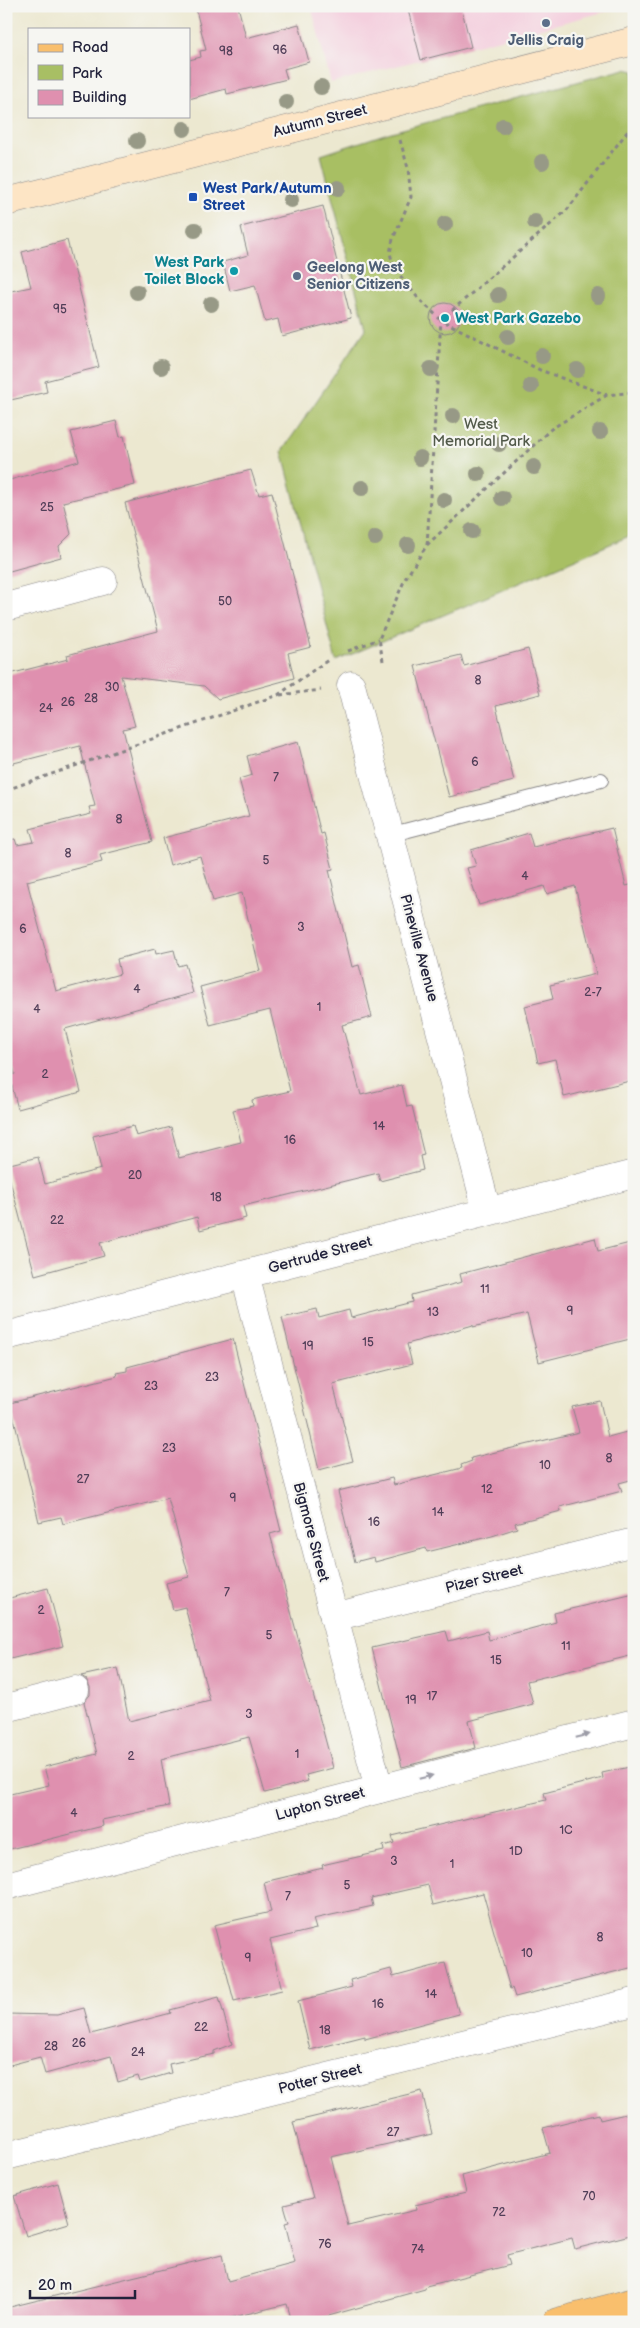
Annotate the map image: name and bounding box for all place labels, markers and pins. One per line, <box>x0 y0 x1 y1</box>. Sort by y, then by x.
marker: Jellis Craig <box>540 17 552 29</box>
place label: Jellis Craig <box>508 31 584 50</box>
place label: West Park/Autumn Street <box>203 179 332 215</box>
marker: West Park/Autumn Street <box>187 191 199 203</box>
place label: West Park Toilet Block <box>144 253 224 289</box>
place label: Geelong West Senior Citizens <box>307 258 410 294</box>
marker: West Park Toilet Block <box>228 265 240 277</box>
marker: Geelong West Senior Citizens <box>291 270 303 282</box>
place label: West Park Gazebo <box>455 309 581 328</box>
marker: West Park Gazebo <box>439 312 451 324</box>

